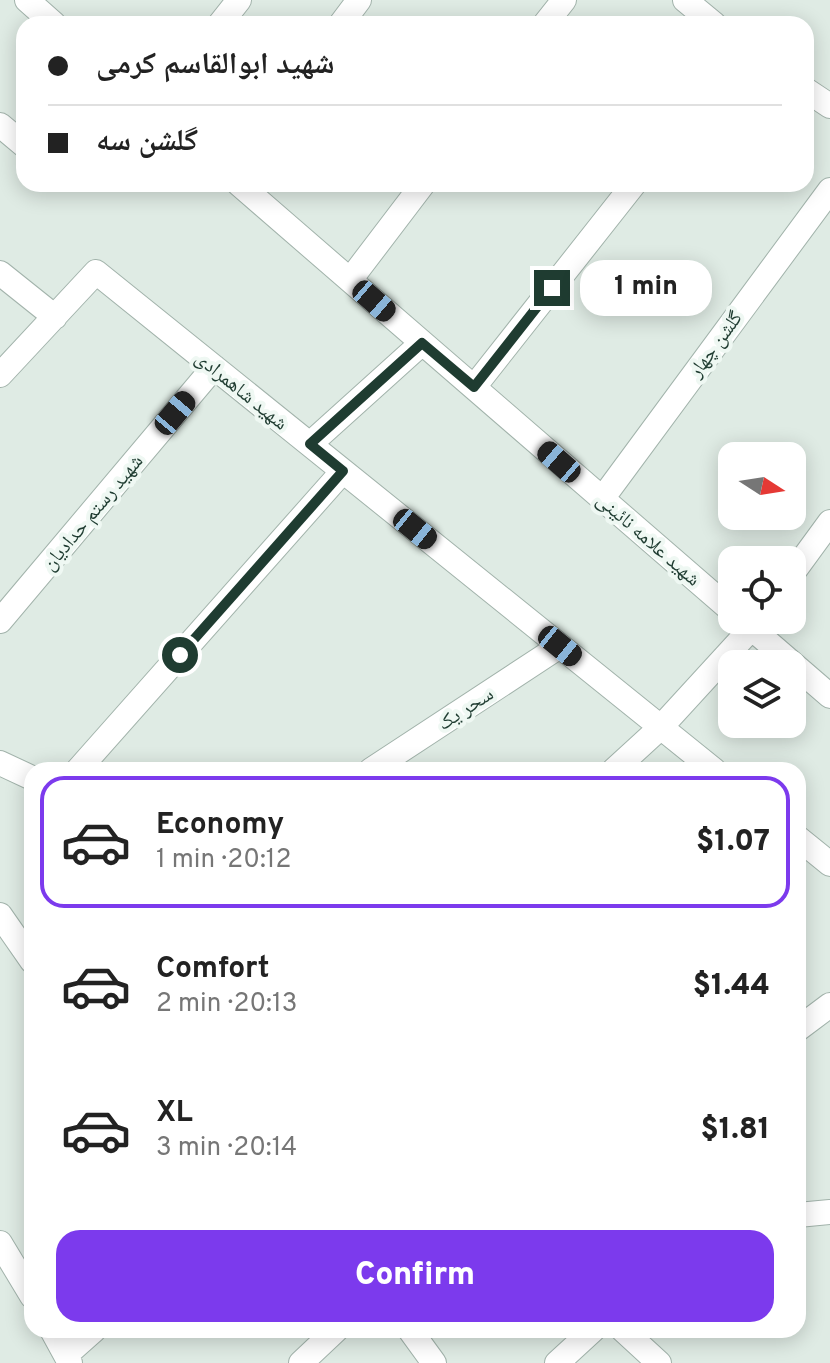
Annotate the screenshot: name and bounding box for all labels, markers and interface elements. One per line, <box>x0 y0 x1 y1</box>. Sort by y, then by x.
text: شهید ابوالقاسم کرمی <box>96 47 334 84</box>
text: گلشن سه <box>96 124 198 161</box>
callout: 1 min <box>580 260 712 316</box>
route end <box>534 270 570 306</box>
text: 1 min <box>614 271 678 304</box>
car <box>348 276 400 326</box>
street label: گلشن چهار <box>683 307 750 384</box>
street label: شهید شاهمرادی <box>189 346 293 437</box>
car <box>150 387 200 439</box>
car <box>533 437 585 487</box>
north arrow <box>718 442 806 530</box>
map controls <box>718 442 806 738</box>
street label: شهید رستم حدادیان <box>37 450 150 577</box>
street label: شهید علامه‌ نائینی <box>590 488 705 593</box>
car <box>389 505 441 553</box>
button: locate <box>718 546 806 634</box>
car <box>534 622 586 670</box>
route start <box>162 637 198 673</box>
button: layers <box>718 650 806 738</box>
street label: سحر یک <box>433 682 499 737</box>
icon: car <box>60 806 132 878</box>
text: Economy <box>156 807 284 844</box>
text: $1.07 <box>696 824 770 861</box>
text: 1 min · 20:12 <box>156 844 291 877</box>
icon: car <box>60 950 132 1022</box>
text: Comfort <box>156 951 269 988</box>
text: $1.44 <box>693 968 770 1005</box>
text: 2 min · 20:13 <box>156 988 297 1021</box>
icon: car <box>60 1094 132 1166</box>
text: XL <box>156 1095 193 1132</box>
text: $1.81 <box>700 1112 770 1149</box>
text: 3 min · 20:14 <box>156 1132 297 1165</box>
button: Confirm <box>56 1230 774 1322</box>

